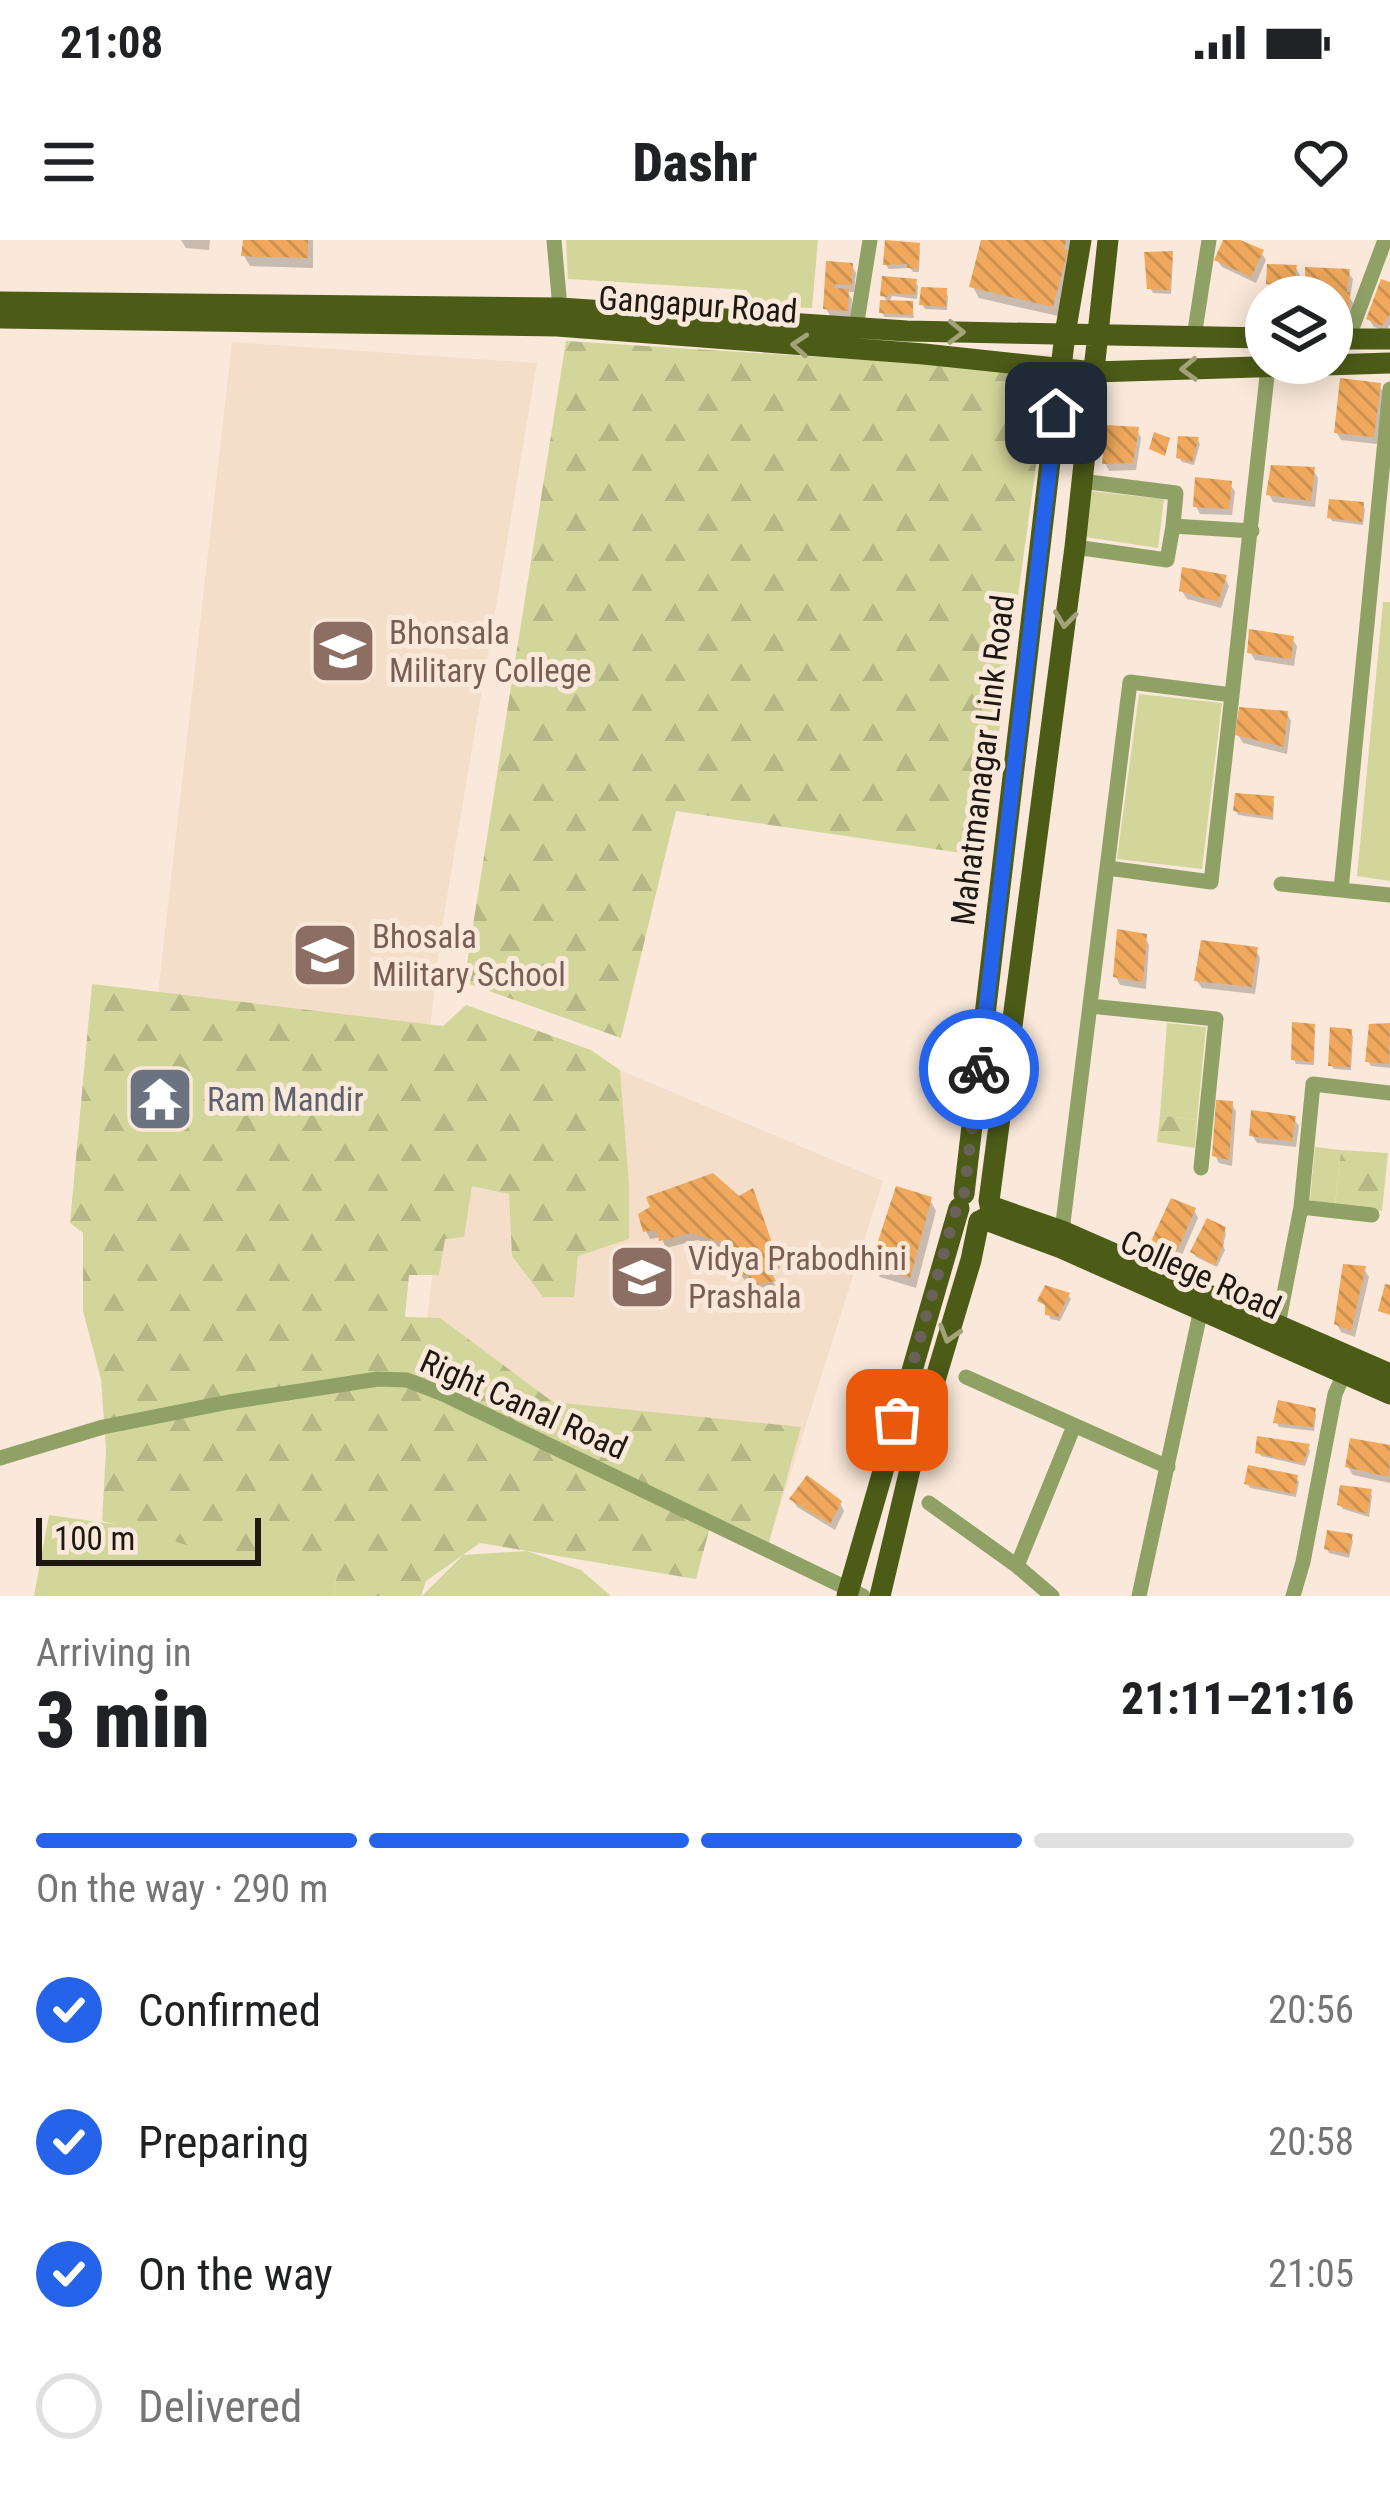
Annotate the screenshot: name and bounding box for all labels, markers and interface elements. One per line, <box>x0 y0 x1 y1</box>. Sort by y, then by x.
text: 21:08 <box>60 16 163 69</box>
icon: menu <box>36 129 102 195</box>
icon: heart <box>1288 129 1354 195</box>
text: Dashr <box>632 131 758 194</box>
map controls <box>1245 276 1353 384</box>
button: layers <box>1245 276 1353 384</box>
street label: Gangapur Road <box>597 278 799 331</box>
one-way arrow <box>947 319 966 345</box>
one-way arrow <box>790 332 809 358</box>
one-way arrow <box>1179 356 1198 382</box>
pin <box>1005 362 1107 464</box>
icon: home <box>1023 380 1089 446</box>
street label: Mahatmanagar Link Road <box>943 593 1022 927</box>
one-way arrow <box>1053 609 1079 629</box>
place label: Bhonsala Military College <box>389 613 592 690</box>
school or university icon: Bhonsala Military College <box>308 616 378 686</box>
place label: Bhosala Military School <box>372 917 566 994</box>
school or university icon: Bhosala Military School <box>290 920 360 990</box>
courier <box>919 1009 1039 1129</box>
icon: bike <box>946 1036 1012 1102</box>
temple icon: Ram Mandir <box>125 1064 195 1134</box>
place label: Ram Mandir <box>207 1080 363 1119</box>
street label: College Road <box>1115 1222 1287 1327</box>
place label: Vidya Prabodhini Prashala <box>688 1239 907 1316</box>
school or university icon: Vidya Prabodhini Prashala <box>607 1242 677 1312</box>
one-way arrow <box>938 1323 963 1344</box>
street label: Right Canal Road <box>414 1341 633 1467</box>
pin <box>846 1369 948 1471</box>
icon: bag <box>864 1387 930 1453</box>
scale bar <box>36 1512 261 1565</box>
text: 100 m <box>54 1519 135 1558</box>
text: Arriving in <box>36 1630 192 1676</box>
text: 21:11–21:16 <box>1121 1672 1354 1725</box>
text: 3 min <box>36 1675 210 1766</box>
text: On the way · 290 m <box>36 1866 328 1912</box>
icon: check <box>36 1977 102 2043</box>
text: Confirmed <box>138 1984 321 2037</box>
text: 20:56 <box>1268 1987 1354 2033</box>
icon: check <box>36 2109 102 2175</box>
text: Preparing <box>138 2116 309 2169</box>
text: 20:58 <box>1268 2119 1354 2165</box>
icon: check <box>36 2241 102 2307</box>
text: On the way <box>138 2248 333 2301</box>
text: 21:05 <box>1268 2251 1354 2297</box>
text: Delivered <box>138 2380 302 2433</box>

